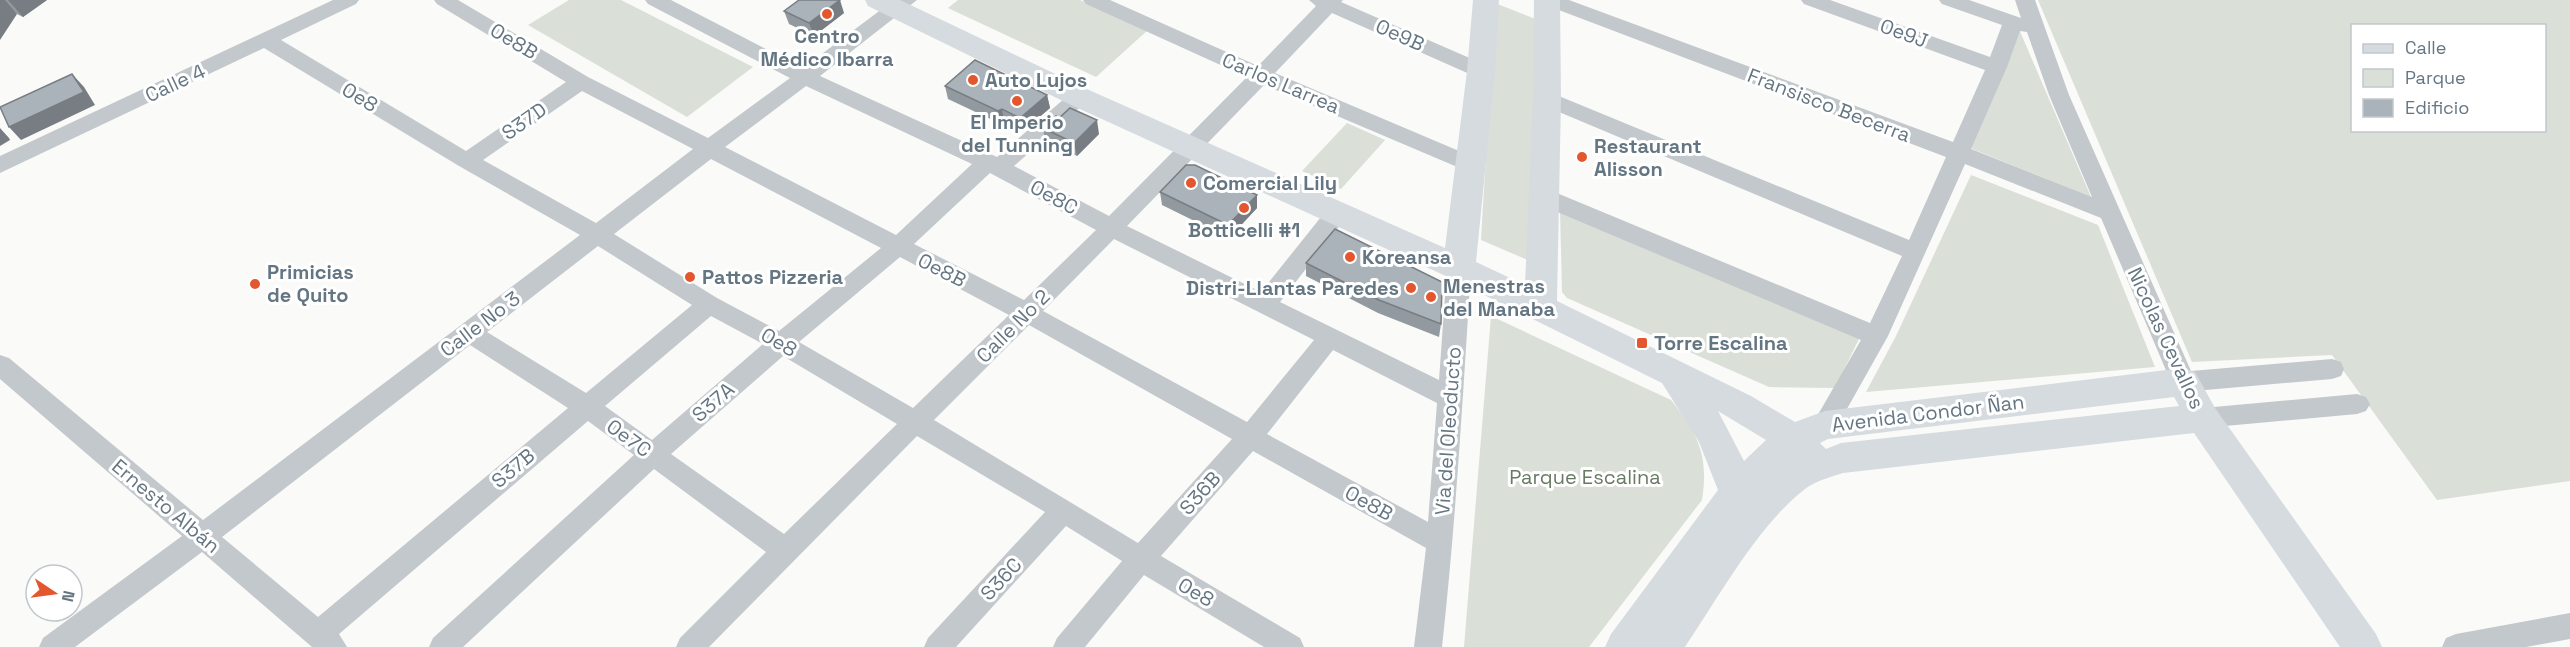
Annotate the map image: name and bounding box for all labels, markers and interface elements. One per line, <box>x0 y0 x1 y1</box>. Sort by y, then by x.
marker: Centro Médico Ibarra <box>820 7 834 21</box>
street label: Oe9J <box>1876 12 1932 54</box>
street label: Oe9B <box>1372 13 1428 57</box>
street label: Oe8B <box>485 17 543 65</box>
place label: Centro Médico Ibarra <box>760 23 894 72</box>
legend <box>2351 24 2546 132</box>
text: Calle <box>2405 36 2446 59</box>
street label: Carlos Larrea <box>1218 47 1344 119</box>
street label: Calle 4 <box>141 58 209 108</box>
street label: Fransisco Becerra <box>1744 62 1914 148</box>
text: Parque <box>2405 66 2466 89</box>
place label: Auto Lujos <box>985 67 1087 93</box>
marker: Auto Lujos <box>966 73 980 87</box>
street label: Oe8 <box>337 76 383 118</box>
marker: El Imperio del Tunning <box>1010 94 1024 108</box>
street label: S37D <box>497 96 551 146</box>
text: Edificio <box>2405 96 2469 119</box>
place label: El Imperio del Tunning <box>961 109 1073 158</box>
place label: Restaurant Alisson <box>1594 133 1702 182</box>
marker: Restaurant Alisson <box>1575 150 1589 164</box>
place label: Comercial Lily <box>1203 170 1337 196</box>
street label: Oe8C <box>1026 174 1082 220</box>
marker: Comercial Lily <box>1184 176 1198 190</box>
marker: Botticelli #1 <box>1237 201 1251 215</box>
place label: Botticelli #1 <box>1188 217 1300 243</box>
place label: Koreansa <box>1362 244 1452 270</box>
street label: Oe8B <box>913 247 971 293</box>
marker: Koreansa <box>1343 250 1357 264</box>
place label: Primicias de Quito <box>267 259 354 308</box>
street label: Nicolas Cevallos <box>2122 263 2210 413</box>
place label: Pattos Pizzeria <box>702 264 844 290</box>
marker: Pattos Pizzeria <box>683 270 697 284</box>
place label: Menestras del Manaba <box>1443 273 1556 322</box>
place label: Distri-Llantas Paredes <box>1186 275 1399 301</box>
marker: Primicias de Quito <box>248 277 262 291</box>
marker: Distri-Llantas Paredes <box>1404 281 1418 295</box>
street label: Calle No 2 <box>971 284 1055 368</box>
street label: Calle No 3 <box>435 285 525 363</box>
marker: Menestras del Manaba <box>1424 290 1438 304</box>
street label: Oe8 <box>756 321 802 363</box>
place label: Torre Escalina <box>1654 330 1788 356</box>
marker: Torre Escalina <box>1635 336 1649 350</box>
street label: Via del Oleoducto <box>1429 346 1467 516</box>
street label: S37A <box>686 376 740 428</box>
street label: Avenida Condor Ñan <box>1830 388 2026 438</box>
street label: Oe7C <box>601 413 657 463</box>
street label: S37B <box>486 442 540 494</box>
street label: Ernesto Albán <box>107 453 225 559</box>
park label: Parque Escalina <box>1509 464 1661 490</box>
street label: S36B <box>1174 466 1226 520</box>
street label: Oe8B <box>1340 479 1398 527</box>
street label: S36C <box>975 552 1027 606</box>
north arrow <box>24 563 84 623</box>
street label: Oe8 <box>1173 571 1219 613</box>
text: N <box>57 589 80 604</box>

